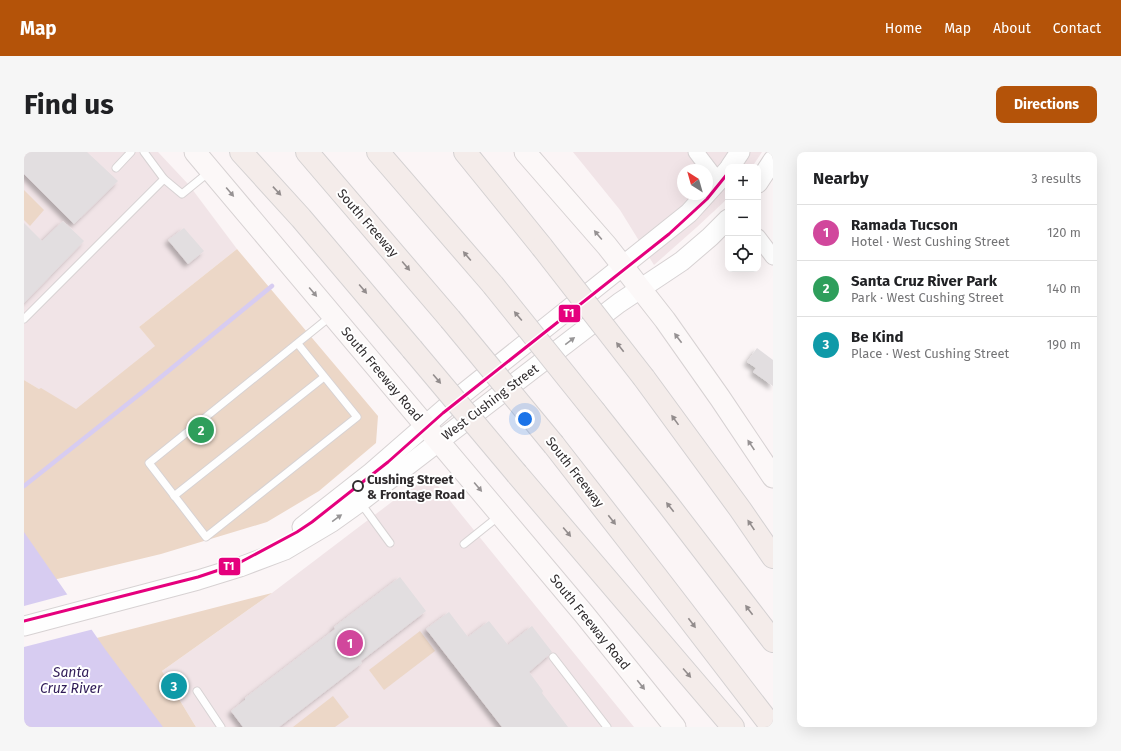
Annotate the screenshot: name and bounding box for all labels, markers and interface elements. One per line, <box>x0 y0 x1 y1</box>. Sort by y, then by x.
text: Map <box>20 17 57 40</box>
text: Home <box>885 20 922 37</box>
text: Map <box>944 20 971 37</box>
text: About <box>993 20 1031 37</box>
text: Contact <box>1053 20 1101 37</box>
button: Directions <box>996 86 1097 123</box>
text: Find us <box>24 88 114 121</box>
north arrow <box>677 164 713 200</box>
map controls <box>725 164 761 272</box>
button: + <box>725 164 761 200</box>
text: Nearby <box>813 168 868 189</box>
text: 3 results <box>1031 171 1081 186</box>
one-way arrow <box>273 186 282 196</box>
street label: South Freeway <box>334 186 402 261</box>
one-way arrow <box>225 187 234 197</box>
button: − <box>725 200 761 236</box>
text: Ramada Tucson <box>851 216 958 234</box>
text: 1 <box>823 225 829 240</box>
text: 120 m <box>1047 225 1081 240</box>
one-way arrow <box>593 230 602 241</box>
text: Hotel · West Cushing Street <box>851 234 1010 249</box>
button: locate <box>725 236 761 272</box>
one-way arrow <box>463 250 472 261</box>
one-way arrow <box>401 261 410 272</box>
text: Santa Cruz River Park <box>851 272 997 290</box>
text: 2 <box>823 281 829 296</box>
text: 140 m <box>1047 281 1081 296</box>
one-way arrow <box>358 284 367 294</box>
one-way arrow <box>309 286 318 297</box>
text: Park · West Cushing Street <box>851 290 1004 305</box>
line badge: T1 <box>558 304 581 323</box>
text: T1 <box>564 307 574 320</box>
one-way arrow <box>514 311 523 322</box>
street label: South Freeway Road <box>338 324 426 424</box>
text: Be Kind <box>851 328 903 346</box>
one-way arrow <box>674 332 682 343</box>
one-way arrow <box>565 337 576 345</box>
text: 3 <box>823 337 829 352</box>
text: 190 m <box>1047 337 1081 352</box>
one-way arrow <box>616 342 625 353</box>
text: Place · West Cushing Street <box>851 346 1009 361</box>
street label: West Cushing Street <box>439 361 541 443</box>
one-way arrow <box>433 373 442 384</box>
your location <box>515 409 535 429</box>
one-way arrow <box>671 414 679 425</box>
pin: 2 <box>188 415 214 445</box>
street label: South Freeway <box>543 434 607 511</box>
one-way arrow <box>748 439 755 451</box>
place label: Cushing Street & Frontage Road <box>367 472 465 502</box>
marker: Cushing Street & Frontage Road <box>352 480 364 492</box>
one-way arrow <box>473 483 482 492</box>
one-way arrow <box>666 501 674 512</box>
one-way arrow <box>332 514 343 522</box>
one-way arrow <box>608 514 617 525</box>
one-way arrow <box>747 520 755 530</box>
one-way arrow <box>562 526 571 537</box>
line badge: T1 <box>218 557 241 576</box>
text: T1 <box>224 560 234 573</box>
street label: South Freeway Road <box>547 571 633 673</box>
one-way arrow <box>745 604 754 615</box>
one-way arrow <box>688 617 696 628</box>
pin: 1 <box>337 628 363 658</box>
water label: Santa Cruz River <box>40 664 103 697</box>
one-way arrow <box>683 668 692 679</box>
pin: 3 <box>161 671 187 701</box>
one-way arrow <box>637 679 646 690</box>

